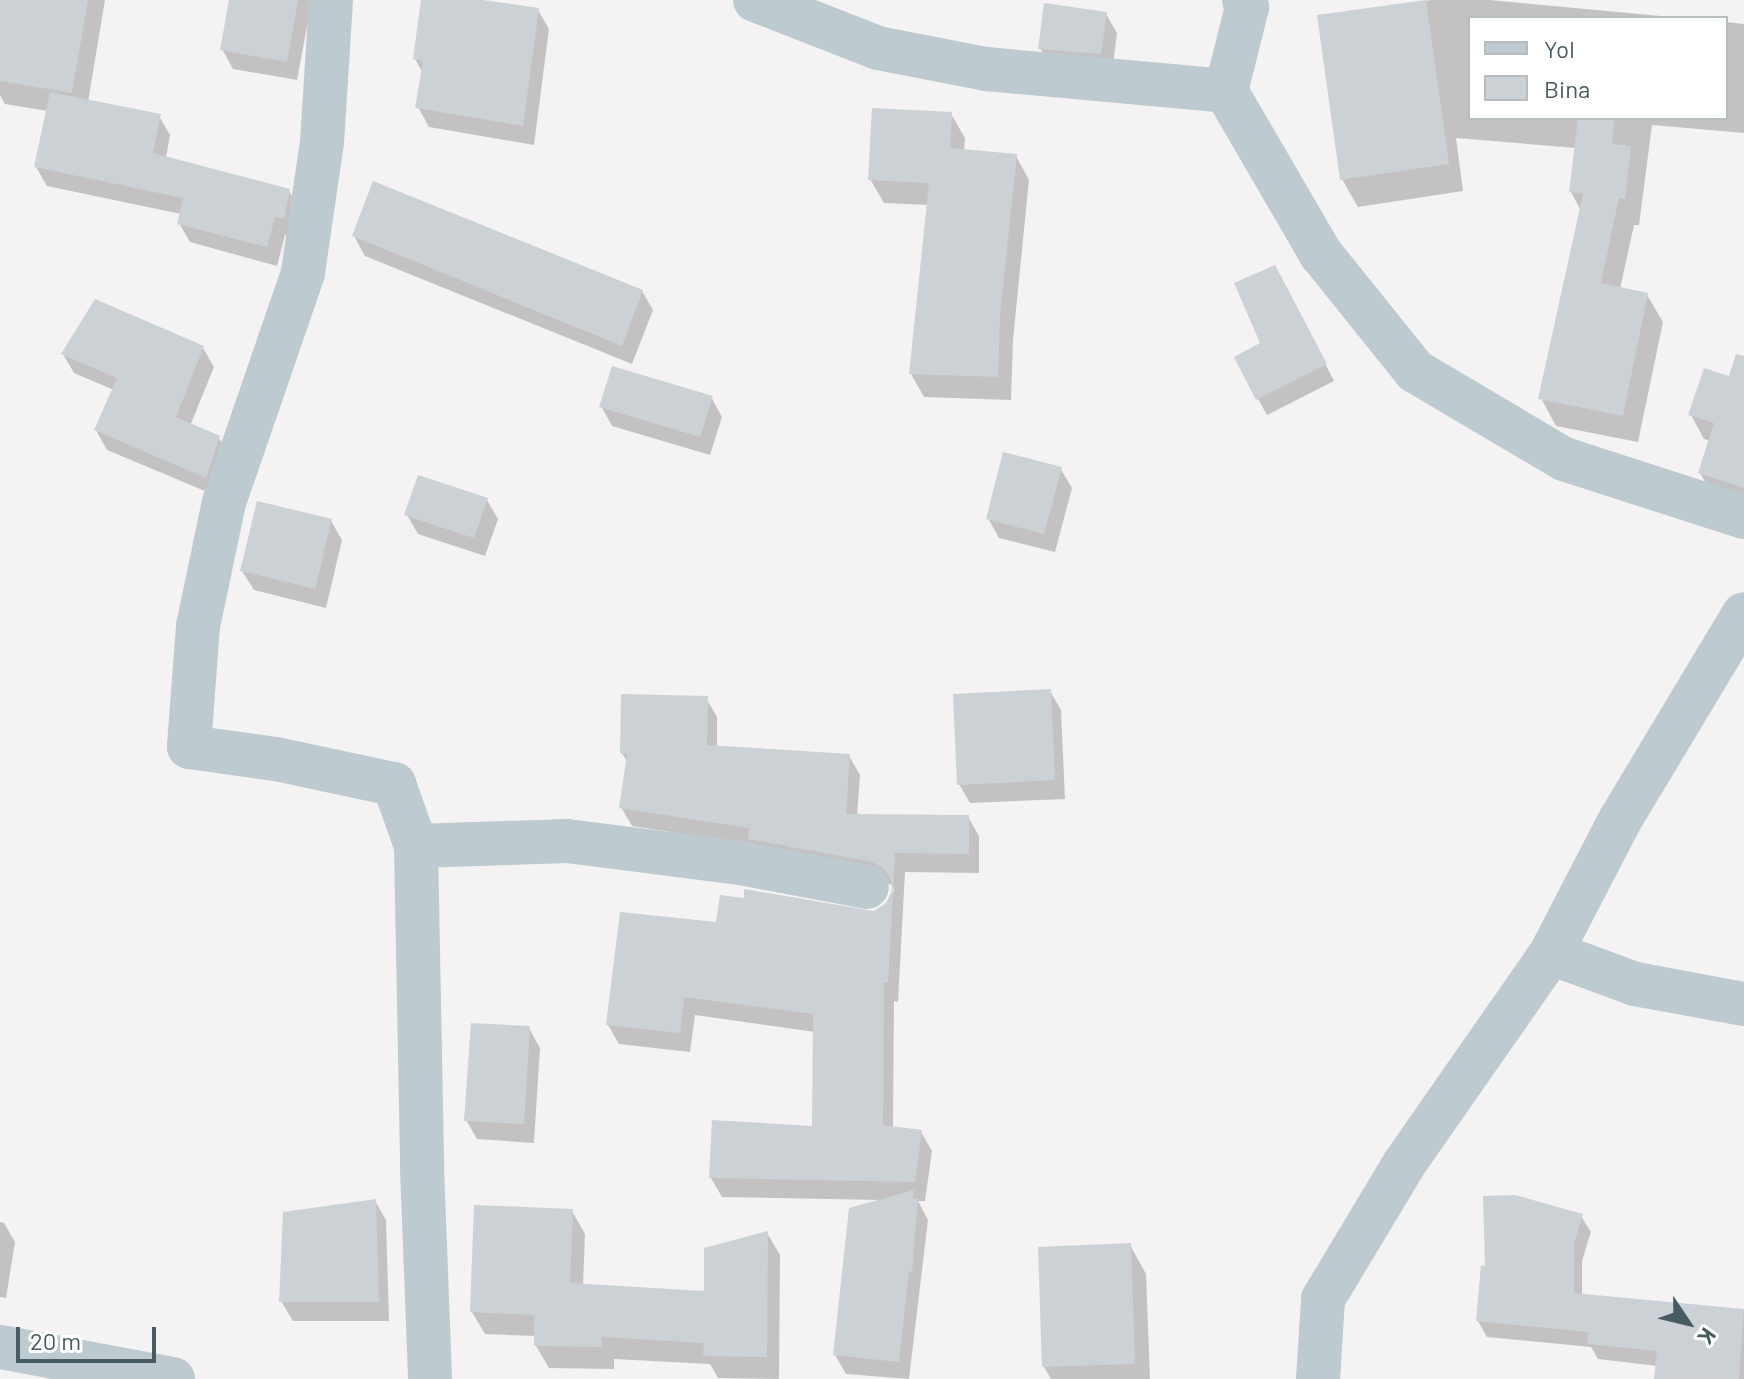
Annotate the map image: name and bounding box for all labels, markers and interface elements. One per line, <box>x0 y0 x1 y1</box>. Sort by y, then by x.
legend <box>1468 16 1728 120</box>
text: Yol <box>1544 34 1575 63</box>
text: Bina <box>1544 74 1590 103</box>
north arrow <box>1648 1283 1728 1363</box>
scale bar <box>20 1311 160 1361</box>
text: K <box>1693 1324 1722 1350</box>
text: 20 m <box>30 1326 81 1355</box>

